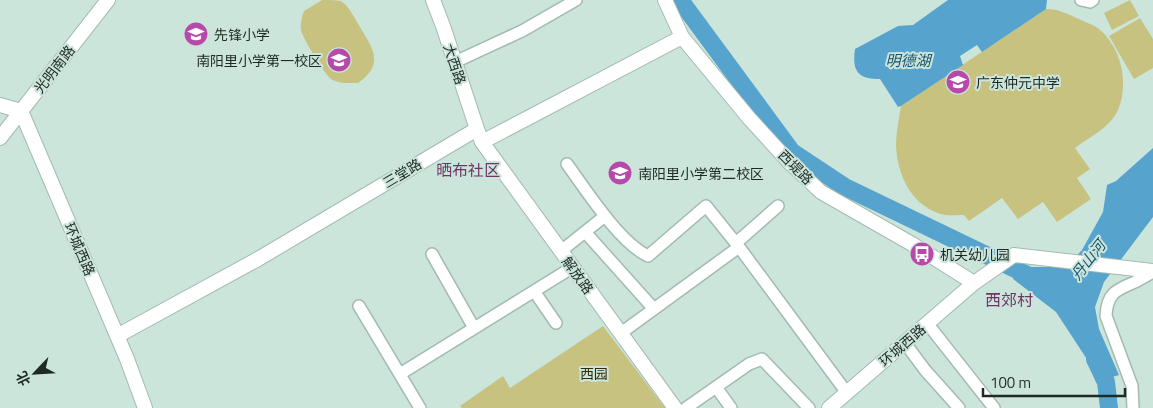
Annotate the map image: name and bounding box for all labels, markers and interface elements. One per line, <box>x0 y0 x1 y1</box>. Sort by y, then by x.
school or university icon: 先锋小学 <box>183 21 209 47</box>
place label: 先锋小学 <box>214 24 270 45</box>
street label: 光明南路 <box>28 40 80 98</box>
street label: 大西路 <box>439 41 471 87</box>
school or university icon: 南阳里小学第一校区 <box>326 47 352 73</box>
water label: 明德湖 <box>885 49 932 72</box>
place label: 南阳里小学第一校区 <box>196 50 322 71</box>
school or university icon: 广东仲元中学 <box>945 69 971 95</box>
place label: 广东仲元中学 <box>976 72 1060 93</box>
street label: 西堤路 <box>774 145 818 189</box>
street label: 三堂路 <box>379 153 425 193</box>
district label: 晒布社区 <box>436 158 500 182</box>
school or university icon: 南阳里小学第二校区 <box>607 160 633 186</box>
place label: 南阳里小学第二校区 <box>638 163 764 184</box>
street label: 环城西路 <box>59 219 101 279</box>
water label: 丹山河 <box>1065 233 1113 285</box>
bus stop icon: 机关幼儿园 <box>909 241 935 267</box>
place label: 机关幼儿园 <box>940 244 1010 265</box>
street label: 解放路 <box>557 252 599 298</box>
district label: 西郊村 <box>985 288 1033 312</box>
street label: 环城西路 <box>874 319 930 371</box>
north arrow <box>10 348 60 398</box>
park label: 西园 <box>580 363 608 384</box>
scale bar <box>983 366 1126 398</box>
text: 北 <box>10 368 35 389</box>
text: 100 m <box>990 371 1031 394</box>

